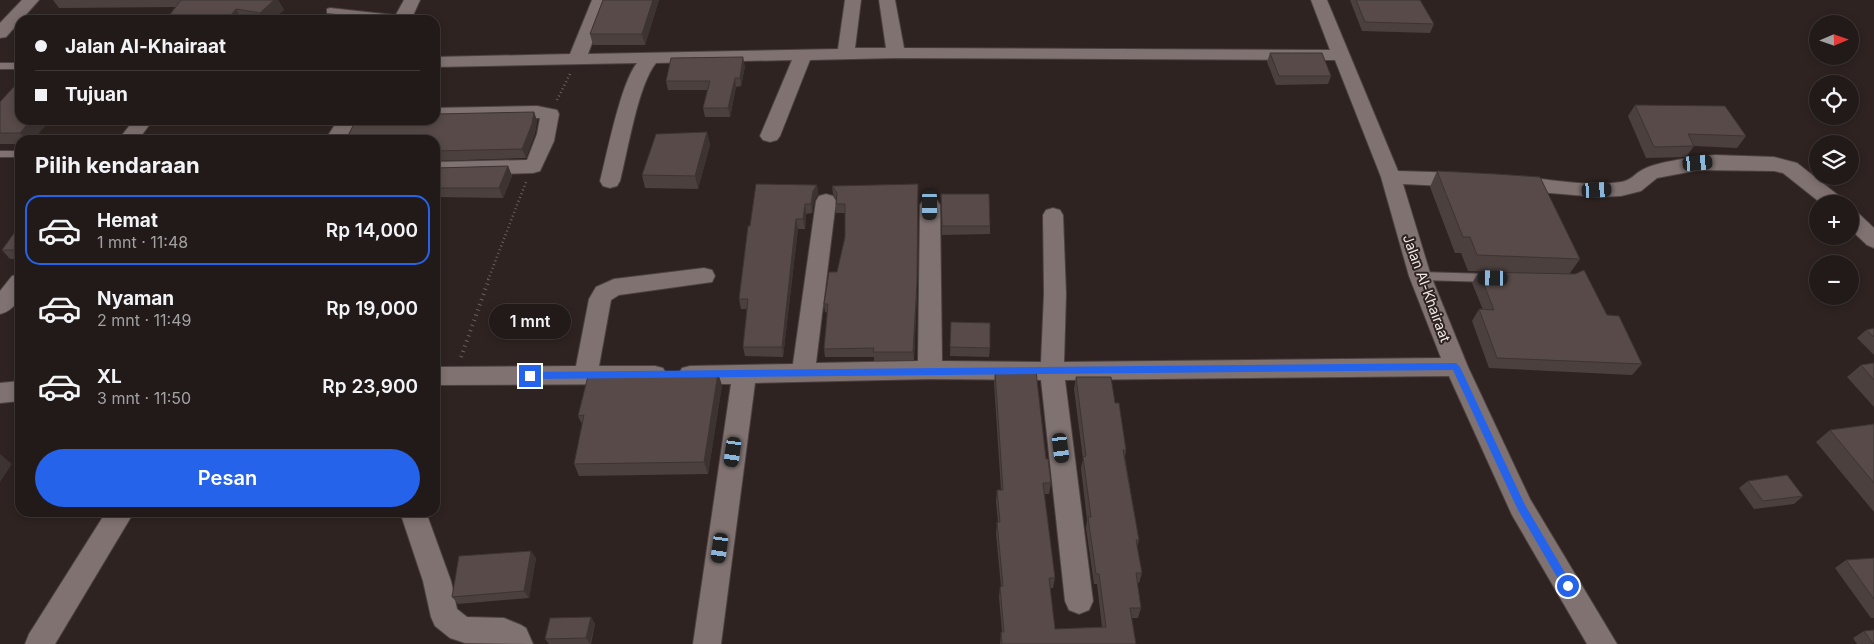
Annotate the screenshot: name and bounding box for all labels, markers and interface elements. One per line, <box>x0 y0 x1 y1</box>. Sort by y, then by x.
north arrow <box>1809 15 1859 65</box>
map controls <box>1809 15 1859 305</box>
text: Jalan Al-Khairaat <box>65 35 226 58</box>
button: locate <box>1809 75 1859 125</box>
text: Tujuan <box>65 83 128 106</box>
button: layers <box>1809 135 1859 185</box>
text: Pilih kendaraan <box>35 152 200 178</box>
car <box>1682 154 1713 172</box>
car <box>1581 182 1612 198</box>
car <box>922 190 937 220</box>
button: + <box>1809 195 1859 245</box>
icon: car <box>37 208 82 253</box>
text: Hemat <box>97 209 158 232</box>
text: Rp 14,000 <box>326 219 418 242</box>
text: 1 mnt · 11:48 <box>97 232 188 252</box>
street label: Jalan Al-Khairaat <box>1400 232 1455 345</box>
button: − <box>1809 255 1859 305</box>
car <box>1477 270 1508 286</box>
icon: car <box>37 286 82 331</box>
text: Nyaman <box>97 287 174 310</box>
text: Rp 19,000 <box>326 297 418 320</box>
callout: 1 mnt <box>489 304 571 338</box>
text: 2 mnt · 11:49 <box>97 310 191 330</box>
text: 1 mnt <box>510 311 550 331</box>
icon: car <box>37 364 82 409</box>
text: XL <box>97 365 122 388</box>
route end <box>519 365 541 387</box>
text: Rp 23,900 <box>322 375 418 398</box>
text: 3 mnt · 11:50 <box>97 388 191 408</box>
car <box>1051 432 1070 464</box>
car <box>723 436 742 468</box>
button: Pesan <box>35 449 420 507</box>
car <box>710 532 729 564</box>
route start <box>1557 575 1579 597</box>

